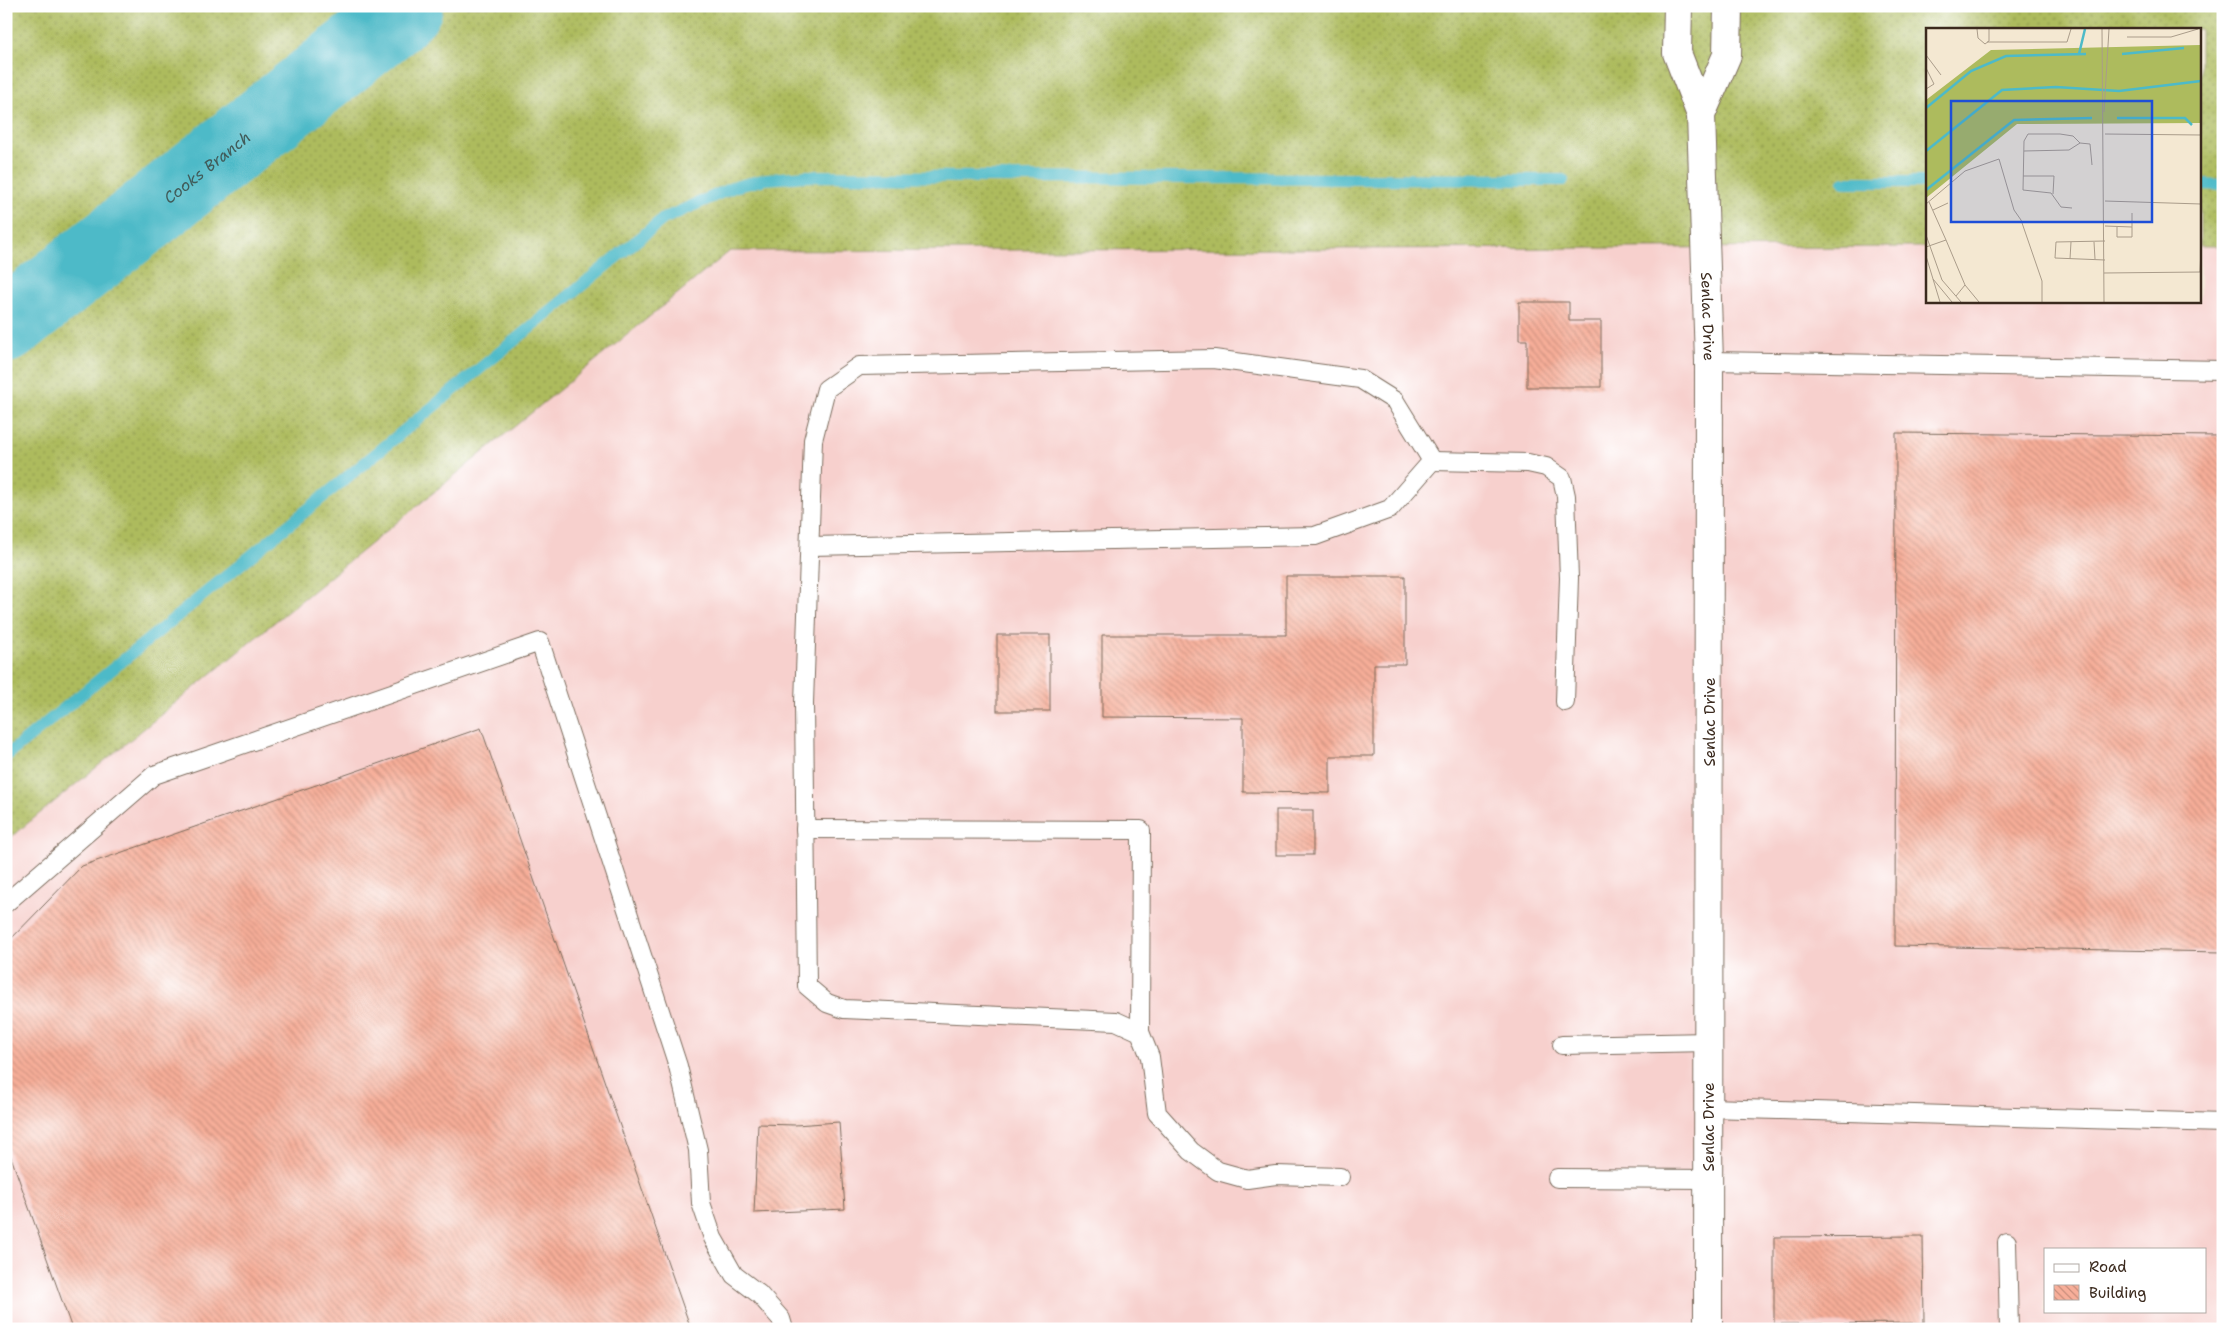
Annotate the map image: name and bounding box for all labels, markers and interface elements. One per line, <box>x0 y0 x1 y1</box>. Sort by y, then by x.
inset map <box>1926 28 2202 302</box>
water label: Cooks Branch <box>159 126 255 208</box>
street label: Senlac Drive <box>1696 272 1719 361</box>
street label: Senlac Drive <box>1700 678 1720 766</box>
street label: Senlac Drive <box>1699 1083 1719 1171</box>
legend <box>2044 1248 2206 1312</box>
text: Road <box>2089 1257 2127 1277</box>
text: Building <box>2089 1283 2146 1303</box>

